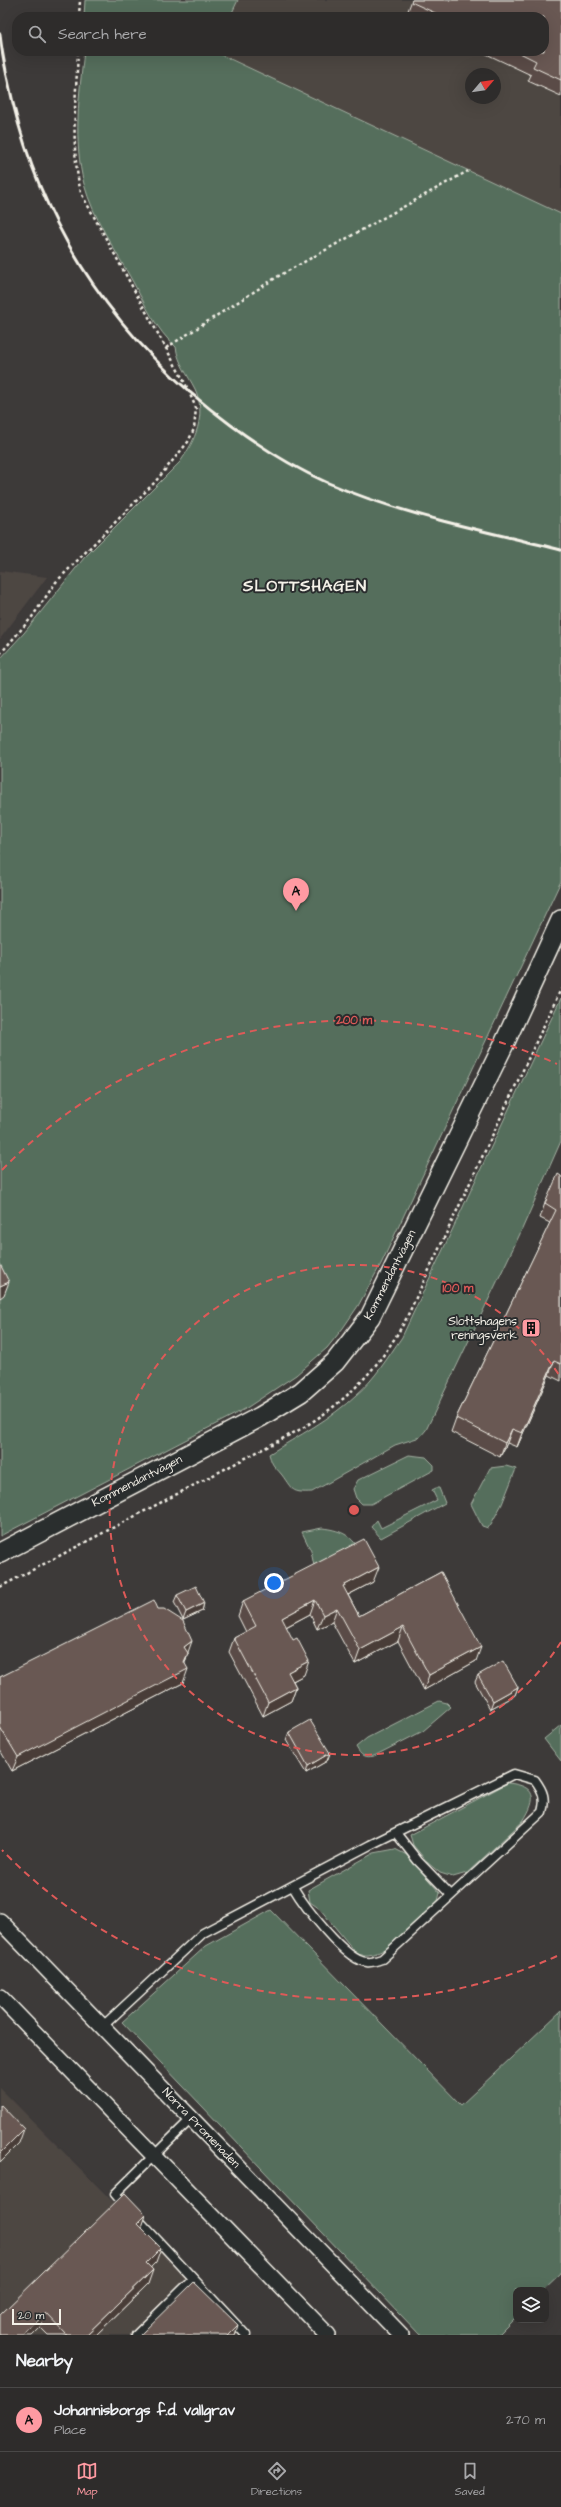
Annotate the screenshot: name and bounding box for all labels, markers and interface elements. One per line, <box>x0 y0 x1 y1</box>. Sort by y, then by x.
search box <box>12 12 549 56</box>
icon: search <box>26 23 48 45</box>
text: Search here <box>58 24 147 45</box>
north arrow <box>465 68 501 104</box>
district label: SLOTTSHAGEN <box>242 575 367 597</box>
pin: A <box>283 878 309 911</box>
text: 200 m <box>335 1012 373 1029</box>
street label: Kommendantvägen <box>360 1227 421 1324</box>
text: 100 m <box>443 1280 474 1297</box>
place label: Slottshagens reningsverk <box>448 1313 518 1345</box>
building icon: Slottshagens reningsverk <box>520 1317 542 1339</box>
street label: Kommendantvägen <box>89 1451 186 1512</box>
centre of rings <box>347 1503 361 1517</box>
your location <box>264 1573 284 1593</box>
street label: Norra Promenaden <box>158 2084 244 2172</box>
map controls <box>513 2287 549 2323</box>
button: layers <box>513 2287 549 2323</box>
scale bar <box>12 2307 61 2326</box>
text: 20 m <box>18 2308 44 2323</box>
text: Nearby <box>16 2349 73 2373</box>
text: Johannisborgs f.d. vallgrav <box>54 2400 235 2421</box>
text: A <box>25 2411 33 2429</box>
text: 270 m <box>506 2411 545 2429</box>
text: Place <box>54 2421 86 2439</box>
tab: Map <box>76 2460 98 2499</box>
tab: Directions <box>251 2460 302 2499</box>
tab: Saved <box>455 2460 485 2499</box>

